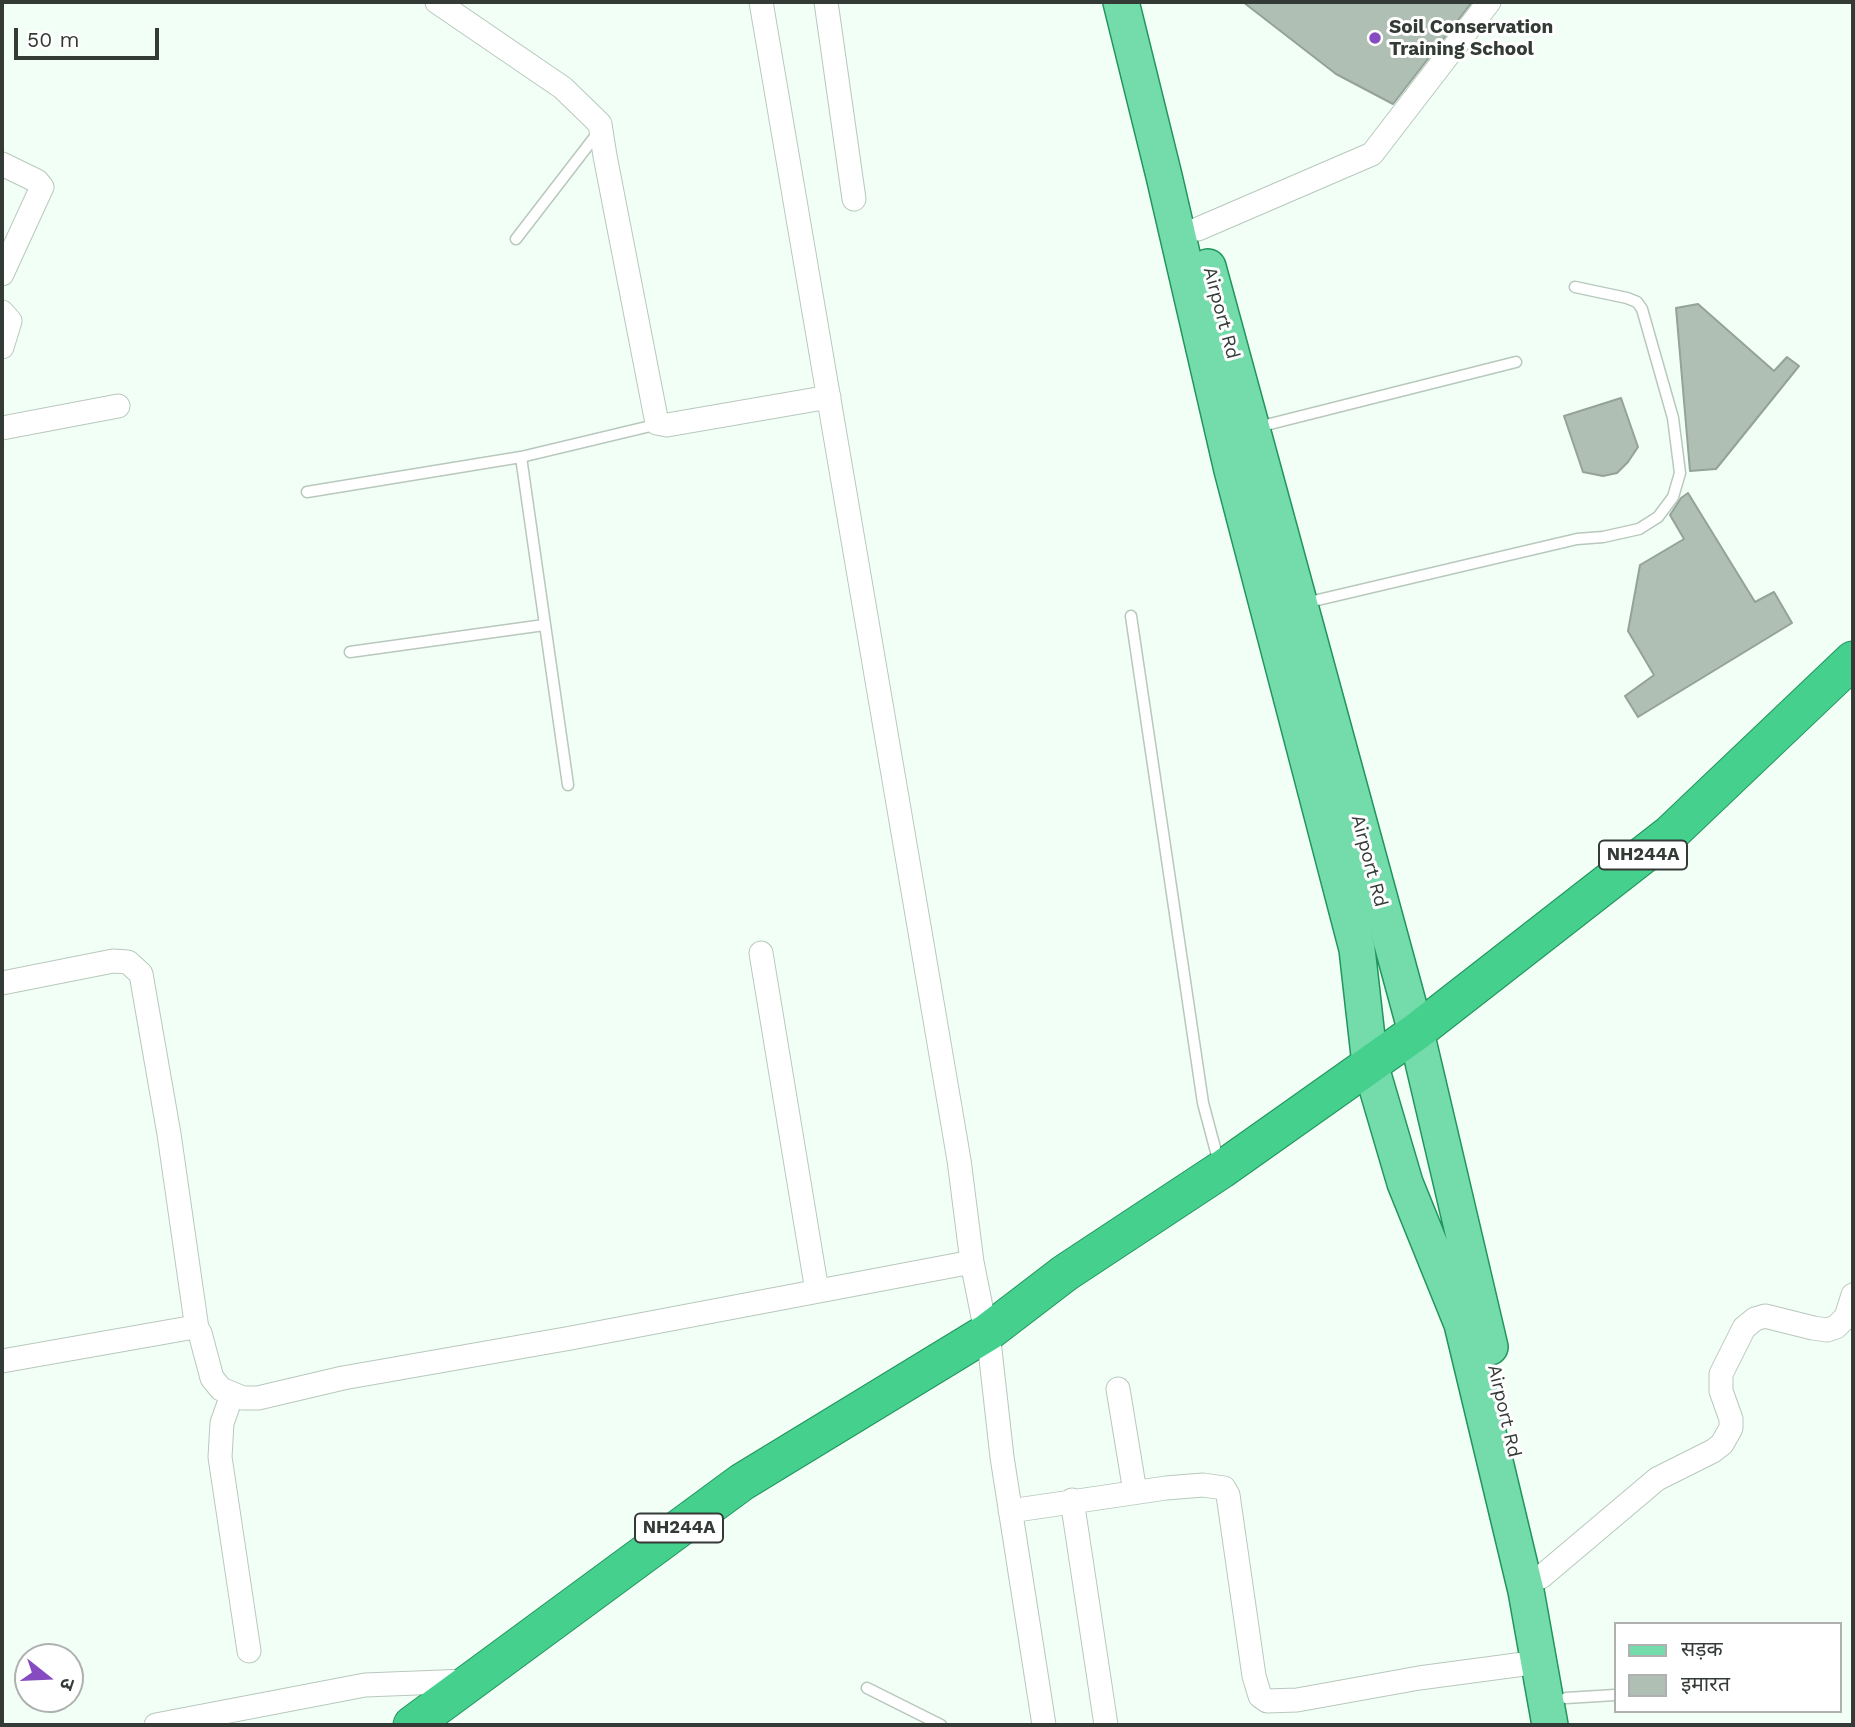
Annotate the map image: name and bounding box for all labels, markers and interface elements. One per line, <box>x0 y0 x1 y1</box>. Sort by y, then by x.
scale bar <box>18 14 163 58</box>
place label: Soil Conservation Training School <box>1389 16 1553 60</box>
text: 50 m <box>27 27 79 52</box>
marker: Soil Conservation Training School <box>1367 30 1383 46</box>
street label: Airport Rd <box>1198 264 1244 362</box>
street label: Airport Rd <box>1346 812 1392 910</box>
road number: NH244A <box>1599 840 1687 870</box>
street label: Airport Rd <box>1482 1362 1526 1460</box>
road number: NH244A <box>635 1513 723 1542</box>
legend <box>1614 1622 1841 1713</box>
text: सड़क <box>1681 1636 1723 1661</box>
north arrow <box>14 1643 84 1713</box>
text: इमारत <box>1681 1671 1730 1696</box>
text: उ <box>55 1675 80 1693</box>

